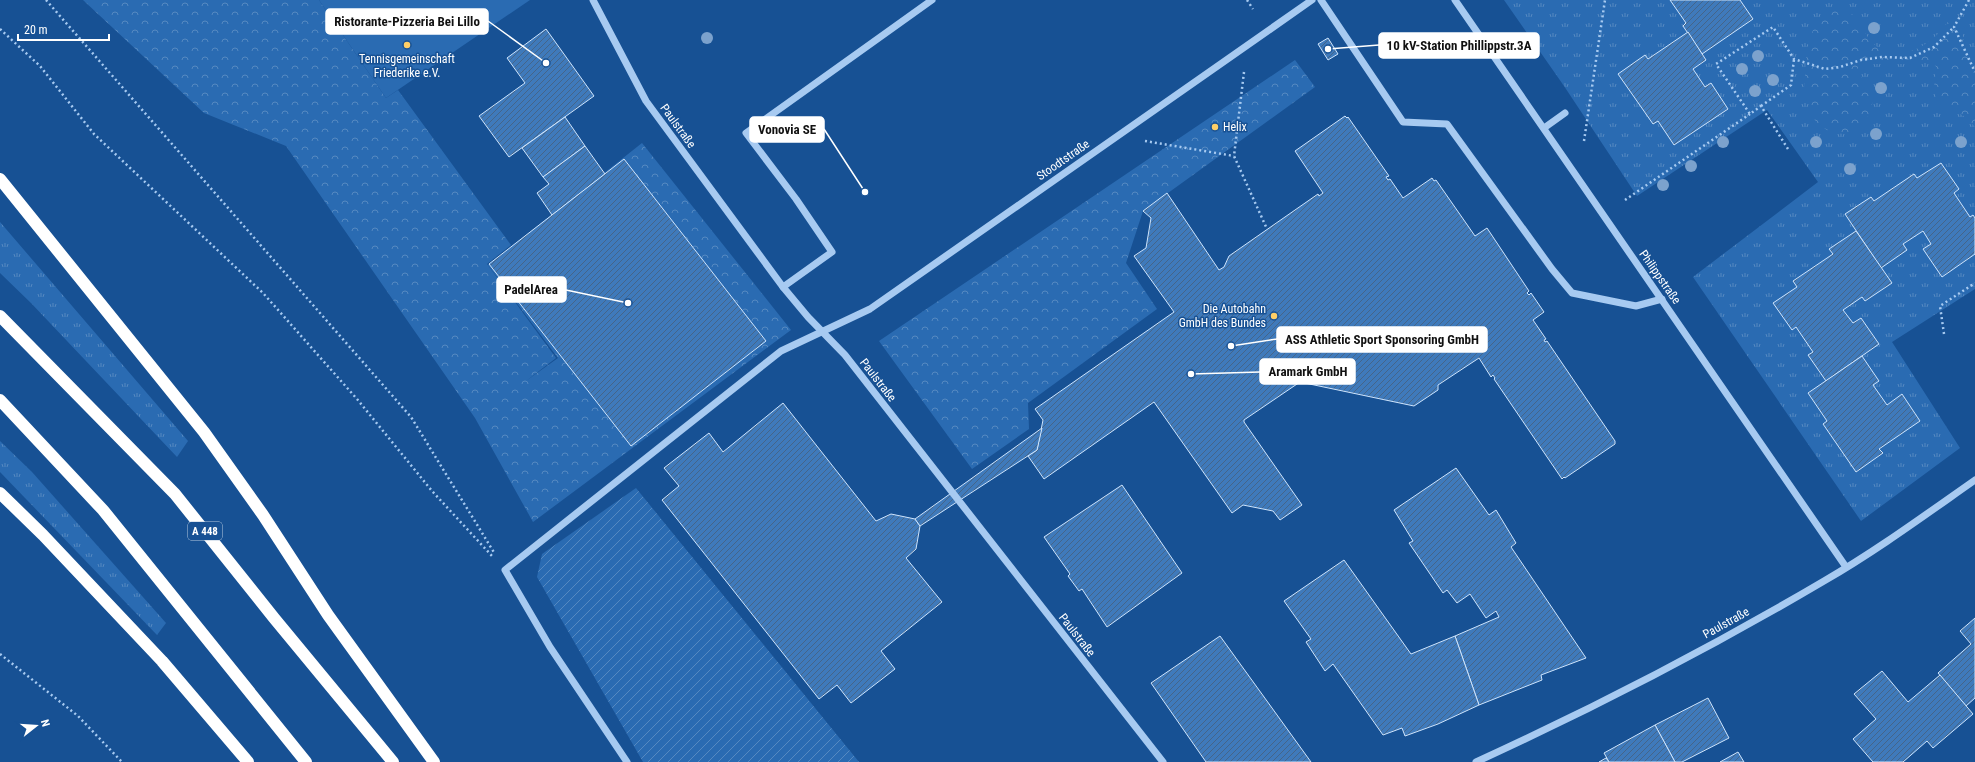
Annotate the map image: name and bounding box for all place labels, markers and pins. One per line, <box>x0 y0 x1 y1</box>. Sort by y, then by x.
callout: Ristorante-Pizzeria Bei Lillo <box>326 9 488 34</box>
callout: 10 kV-Station Phillippstr.3A <box>1379 33 1539 58</box>
marker: Tennisgemeinschaft Friederike e.V. <box>402 40 412 50</box>
place label: Tennisgemeinschaft Friederike e.V. <box>359 52 455 80</box>
callout: Vonovia SE <box>750 117 824 142</box>
place label: Helix <box>1223 120 1247 134</box>
marker: Helix <box>1210 122 1220 132</box>
callout: PadelArea <box>497 277 566 302</box>
place label: Die Autobahn GmbH des Bundes <box>1179 302 1266 330</box>
marker: Die Autobahn GmbH des Bundes <box>1269 311 1279 321</box>
callout: ASS Athletic Sport Sponsoring GmbH <box>1277 327 1487 352</box>
callout: Aramark GmbH <box>1260 359 1355 384</box>

